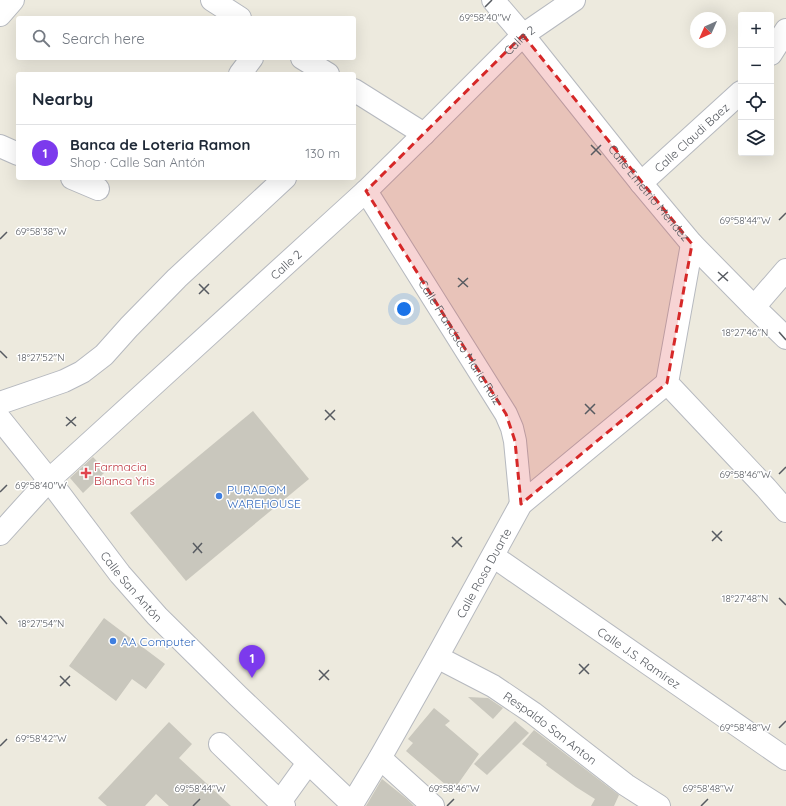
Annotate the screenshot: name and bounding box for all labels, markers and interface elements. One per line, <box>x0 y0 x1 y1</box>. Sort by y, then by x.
text: 69°58'40"W <box>459 11 511 24</box>
north arrow <box>690 12 726 48</box>
map controls <box>738 12 774 156</box>
button: + <box>738 12 774 48</box>
search box <box>16 16 356 60</box>
street label: Calle 2 <box>500 22 538 58</box>
icon: search <box>30 27 52 49</box>
text: Search here <box>62 29 145 48</box>
button: − <box>738 48 774 84</box>
button: locate <box>738 84 774 120</box>
text: Nearby <box>32 88 93 109</box>
street label: Calle Claudi Baez <box>651 99 732 175</box>
button: layers <box>738 120 774 156</box>
text: Banca de Loteria Ramon <box>70 135 250 154</box>
street label: Calle Emetrio Mendez <box>605 141 694 244</box>
text: 1 <box>42 145 48 161</box>
text: 130 m <box>305 145 340 161</box>
text: Shop · Calle San Antón <box>70 154 205 170</box>
text: 69°58'44"W <box>719 214 771 227</box>
text: 69°58'38"W <box>15 225 67 238</box>
street label: Calle 2 <box>267 246 305 282</box>
street label: Calle Francisco Maria Ruiz <box>416 276 506 407</box>
your location <box>394 299 414 319</box>
text: 18°27'46"N <box>722 326 768 339</box>
text: 18°27'52"N <box>18 351 64 364</box>
place label: Farmacia Blanca Yris <box>94 459 155 488</box>
marker: Farmacia Blanca Yris <box>81 468 91 478</box>
text: 69°58'46"W <box>719 468 771 481</box>
text: 69°58'40"W <box>15 479 67 492</box>
place label: PURADOM WAREHOUSE <box>227 482 301 511</box>
marker: PURADOM WAREHOUSE <box>214 491 224 501</box>
street label: Calle Rosa Duarte <box>452 525 514 620</box>
street label: Calle San Antón <box>98 548 166 625</box>
text: 18°27'48"N <box>722 592 768 605</box>
text: 18°27'54"N <box>18 617 64 630</box>
street label: Calle J.S. Ramirez <box>595 623 684 691</box>
place label: AA Computer <box>121 634 196 649</box>
marker: AA Computer <box>108 636 118 646</box>
pin: 1 <box>239 645 265 678</box>
street label: Respaldo San Anton <box>501 688 600 767</box>
text: 69°58'48"W <box>719 721 771 734</box>
text: 69°58'42"W <box>15 732 67 745</box>
text: 69°58'44"W <box>174 782 226 795</box>
text: 69°58'46"W <box>428 782 480 795</box>
text: 69°58'48"W <box>682 782 734 795</box>

